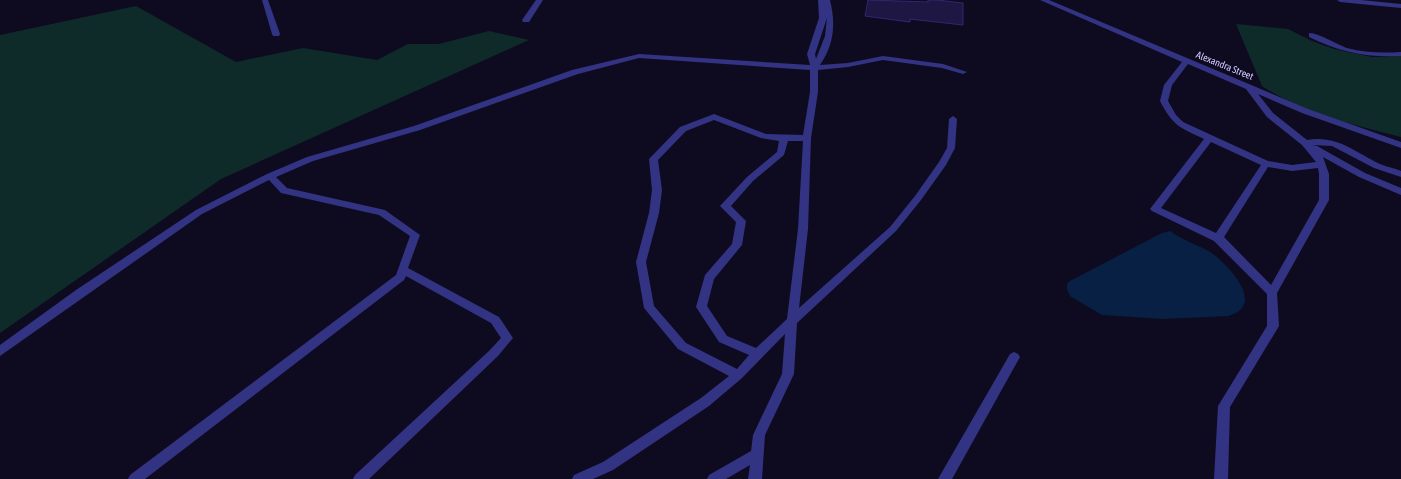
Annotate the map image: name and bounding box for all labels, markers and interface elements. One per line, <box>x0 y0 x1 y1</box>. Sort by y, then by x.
street label: Alexandra Street <box>1195 49 1255 82</box>

